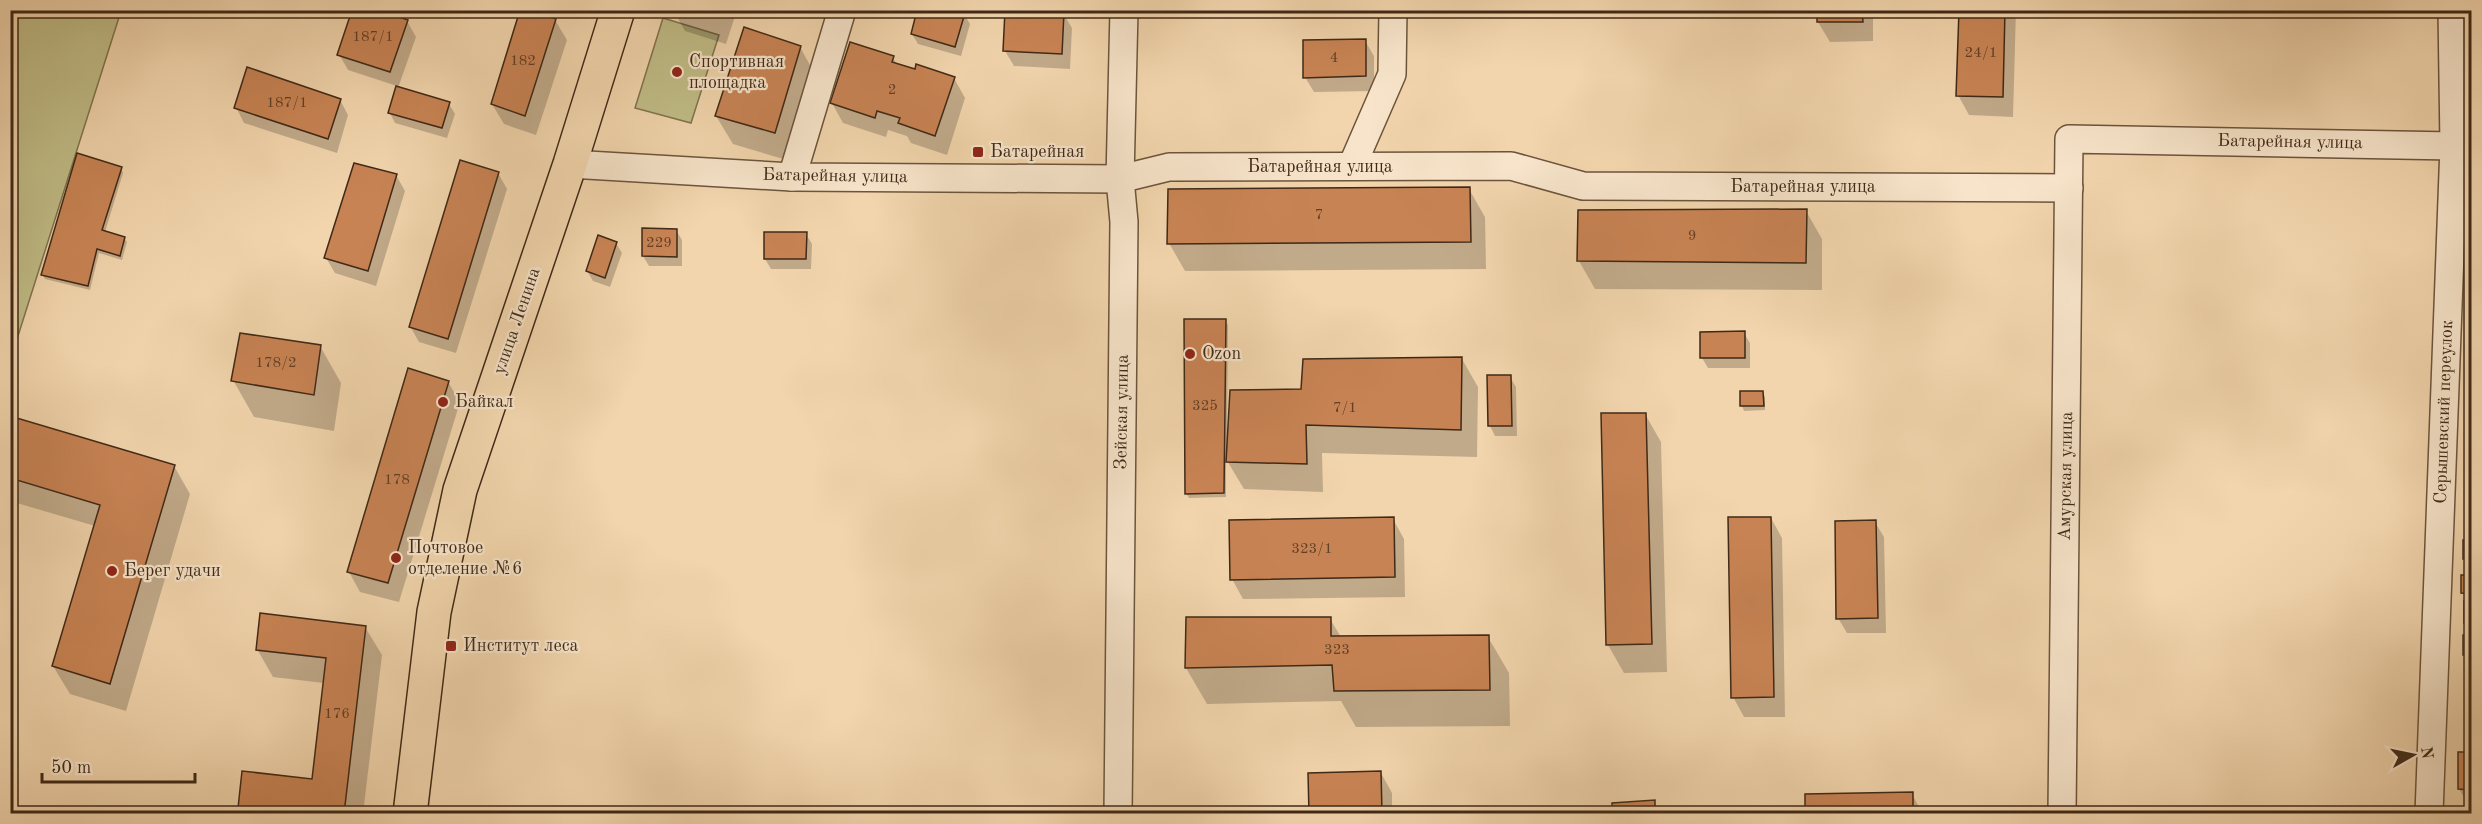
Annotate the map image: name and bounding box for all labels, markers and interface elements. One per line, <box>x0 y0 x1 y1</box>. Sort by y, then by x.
house number: 187/1 <box>352 30 394 45</box>
house number: 24/1 <box>1965 46 1997 61</box>
house number: 4 <box>1330 51 1338 66</box>
place label: Спортивная площадка <box>689 53 784 92</box>
house number: 182 <box>510 54 536 69</box>
marker: Спортивная площадка <box>670 65 684 79</box>
house number: 2 <box>888 83 896 98</box>
house number: 187/1 <box>266 96 308 111</box>
street label: Батарейная улица <box>2217 132 2363 152</box>
place label: Батарейная <box>990 143 1084 161</box>
marker: Батарейная <box>971 145 985 159</box>
street label: Батарейная улица <box>1247 158 1393 176</box>
street label: Батарейная улица <box>762 166 908 186</box>
street label: Батарейная улица <box>1730 178 1876 196</box>
house number: 7 <box>1315 208 1323 223</box>
house number: 9 <box>1688 229 1696 244</box>
house number: 229 <box>646 236 672 251</box>
street label: улица Ленина <box>490 265 544 377</box>
street label: Серышевский переулок <box>2432 320 2456 504</box>
place label: Ozon <box>1202 345 1241 363</box>
marker: Ozon <box>1183 347 1197 361</box>
street label: Зейская улица <box>1112 354 1132 470</box>
house number: 178/2 <box>255 356 297 371</box>
place label: Байкал <box>455 393 513 411</box>
marker: Байкал <box>436 395 450 409</box>
house number: 325 <box>1192 399 1218 414</box>
house number: 7/1 <box>1333 401 1357 416</box>
street label: Амурская улица <box>2056 411 2076 541</box>
house number: 178 <box>384 473 410 488</box>
place label: Почтовое отделение №6 <box>408 539 522 578</box>
house number: 323/1 <box>1291 542 1333 557</box>
marker: Почтовое отделение №6 <box>389 551 403 565</box>
place label: Берег удачи <box>124 562 221 580</box>
marker: Берег удачи <box>105 564 119 578</box>
place label: Институт леса <box>463 637 579 655</box>
marker: Институт леса <box>444 639 458 653</box>
house number: 323 <box>1324 643 1350 658</box>
house number: 176 <box>324 707 350 722</box>
north arrow <box>2383 725 2443 785</box>
scale bar <box>42 746 195 784</box>
text: N <box>2417 746 2435 761</box>
text: 50 m <box>51 759 91 777</box>

